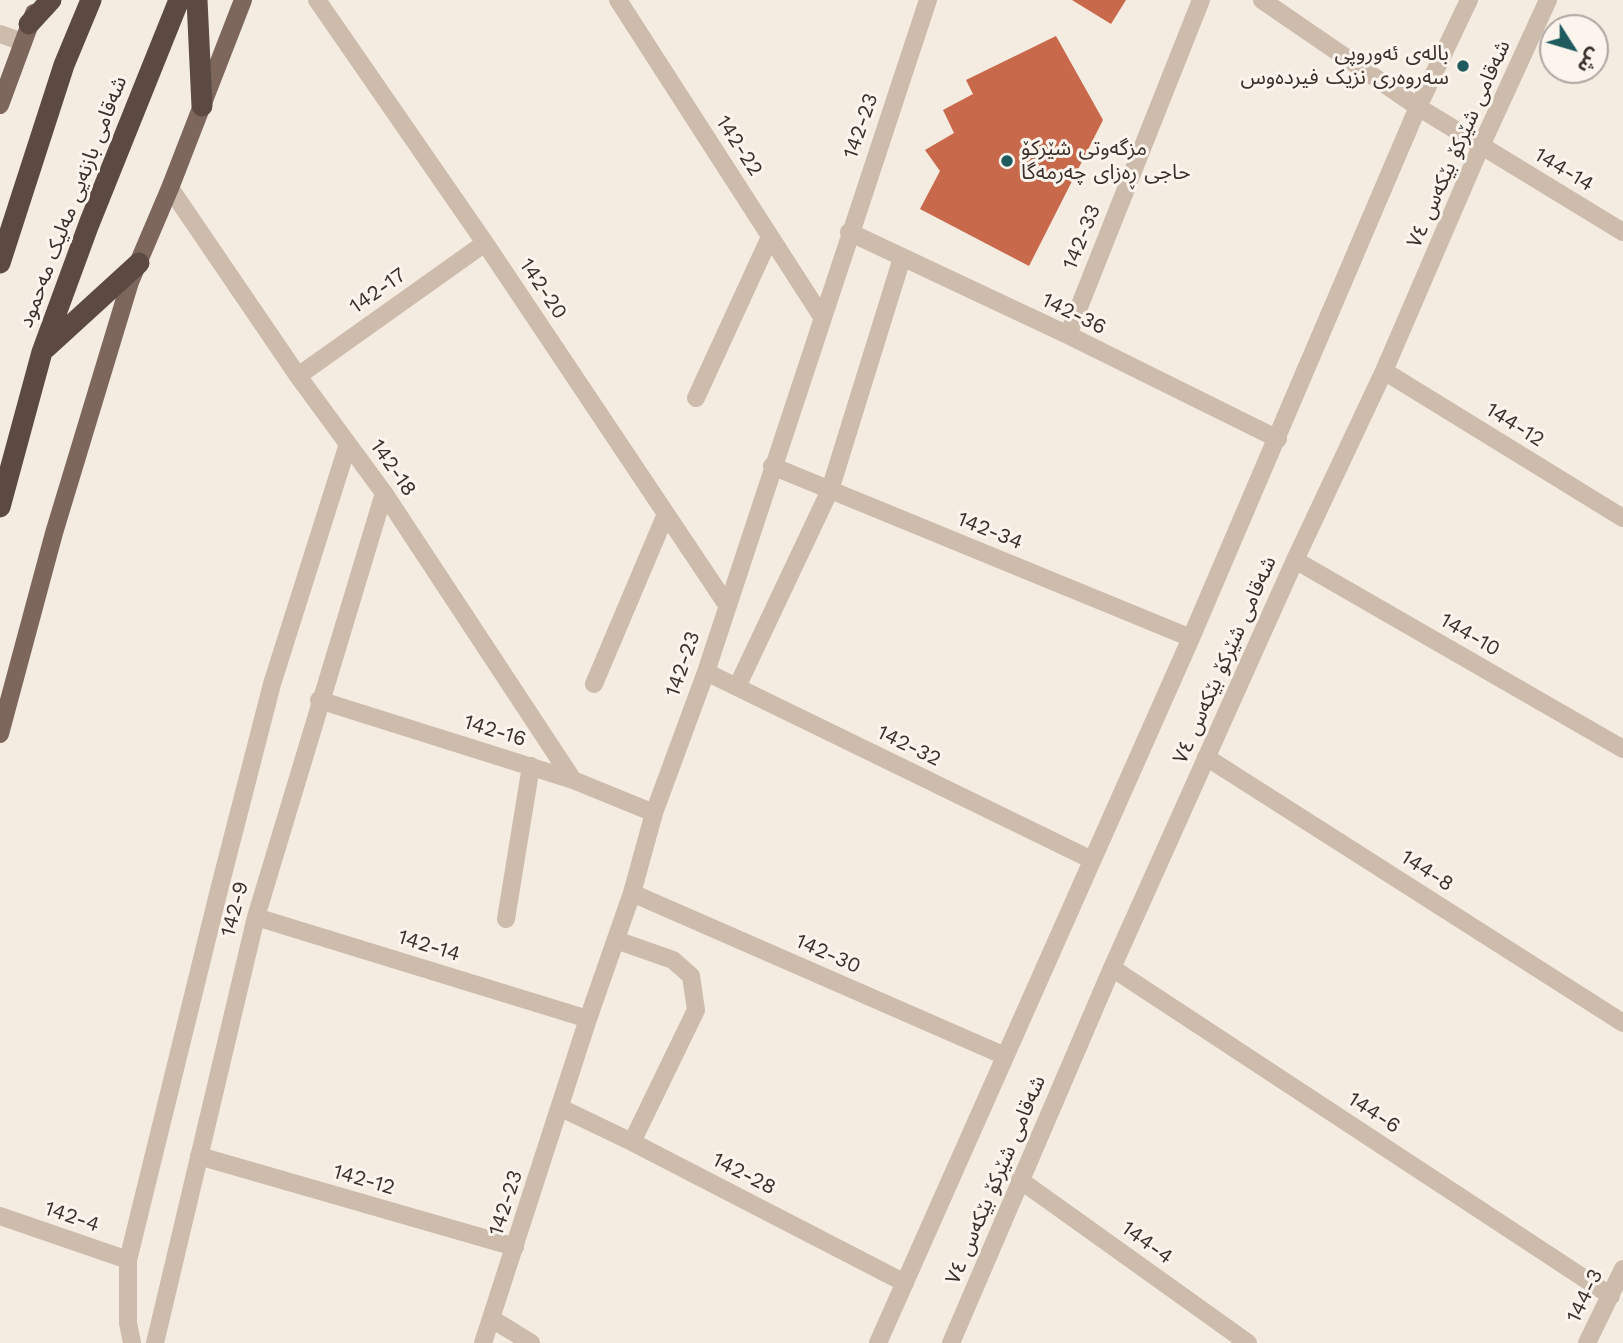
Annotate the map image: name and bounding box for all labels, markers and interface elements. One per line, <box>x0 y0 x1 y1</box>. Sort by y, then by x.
north arrow <box>1539 14 1609 84</box>
street label: شەقامی شێرکۆ بێکەس ٧٤ <box>1402 36 1516 252</box>
place label: بالەی ئەوروپی سەروەری نزیک فیردەوس <box>1240 41 1449 91</box>
text: ش <box>1573 43 1607 78</box>
marker: بالەی ئەوروپی سەروەری نزیک فیردەوس <box>1455 58 1471 74</box>
street label: شەقامی بازنەیی مەلیک مەحمود <box>13 73 133 331</box>
street label: 142-23 <box>838 90 884 162</box>
street label: 142-22 <box>710 111 768 181</box>
place label: مزگەوتی شێرکۆ حاجی ڕەزای چەرمەگا <box>1021 136 1191 186</box>
street label: 144-14 <box>1530 143 1598 197</box>
marker: مزگەوتی شێرکۆ حاجی ڕەزای چەرمەگا <box>999 153 1015 169</box>
street label: 142-33 <box>1058 201 1106 273</box>
street label: 142-20 <box>514 254 572 324</box>
street label: 142-17 <box>345 263 411 319</box>
street label: 142-36 <box>1038 288 1110 340</box>
street label: 144-12 <box>1481 397 1549 453</box>
street label: 142-18 <box>364 435 422 501</box>
street label: 142-34 <box>954 507 1026 555</box>
street label: شەقامی شێرکۆ بێکەس ٧٤ <box>1168 552 1282 768</box>
street label: 144-10 <box>1436 608 1504 662</box>
street label: 142-23 <box>660 628 706 700</box>
street label: 142-16 <box>461 710 529 752</box>
street label: 142-32 <box>873 720 945 772</box>
street label: 144-8 <box>1396 845 1458 897</box>
street label: 142-9 <box>216 879 254 939</box>
street label: 142-14 <box>395 925 463 967</box>
street label: 142-30 <box>792 929 864 979</box>
street label: شەقامی شێرکۆ بێکەس ٧٤ <box>941 1072 1051 1288</box>
street label: 144-6 <box>1343 1087 1405 1139</box>
street label: 142-28 <box>708 1147 780 1201</box>
street label: 142-12 <box>330 1159 398 1201</box>
street label: 142-23 <box>484 1167 528 1239</box>
street label: 142-4 <box>41 1196 103 1238</box>
street label: 144-4 <box>1116 1216 1178 1270</box>
street label: 144-3 <box>1561 1265 1609 1327</box>

